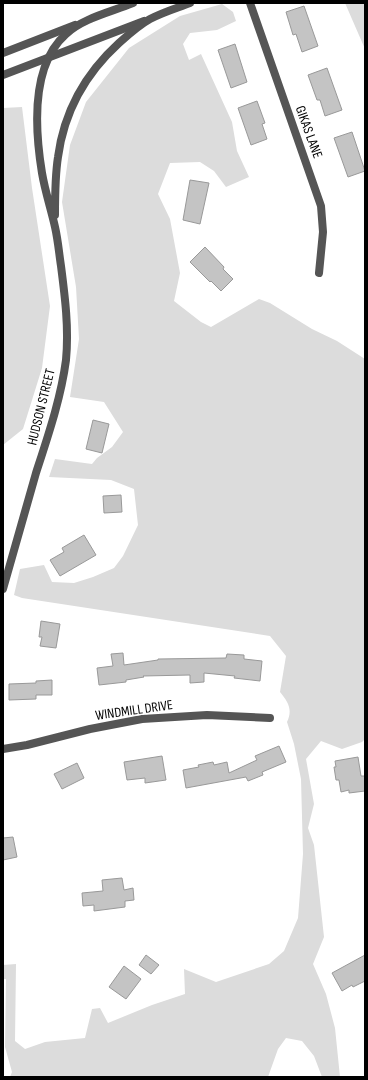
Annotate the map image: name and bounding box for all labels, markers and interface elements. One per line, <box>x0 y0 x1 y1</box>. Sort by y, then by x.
street label: GIKAS LANE <box>292 103 326 161</box>
street label: HUDSON STREET <box>23 367 59 447</box>
street label: WINDMILL DRIVE <box>94 696 174 724</box>

